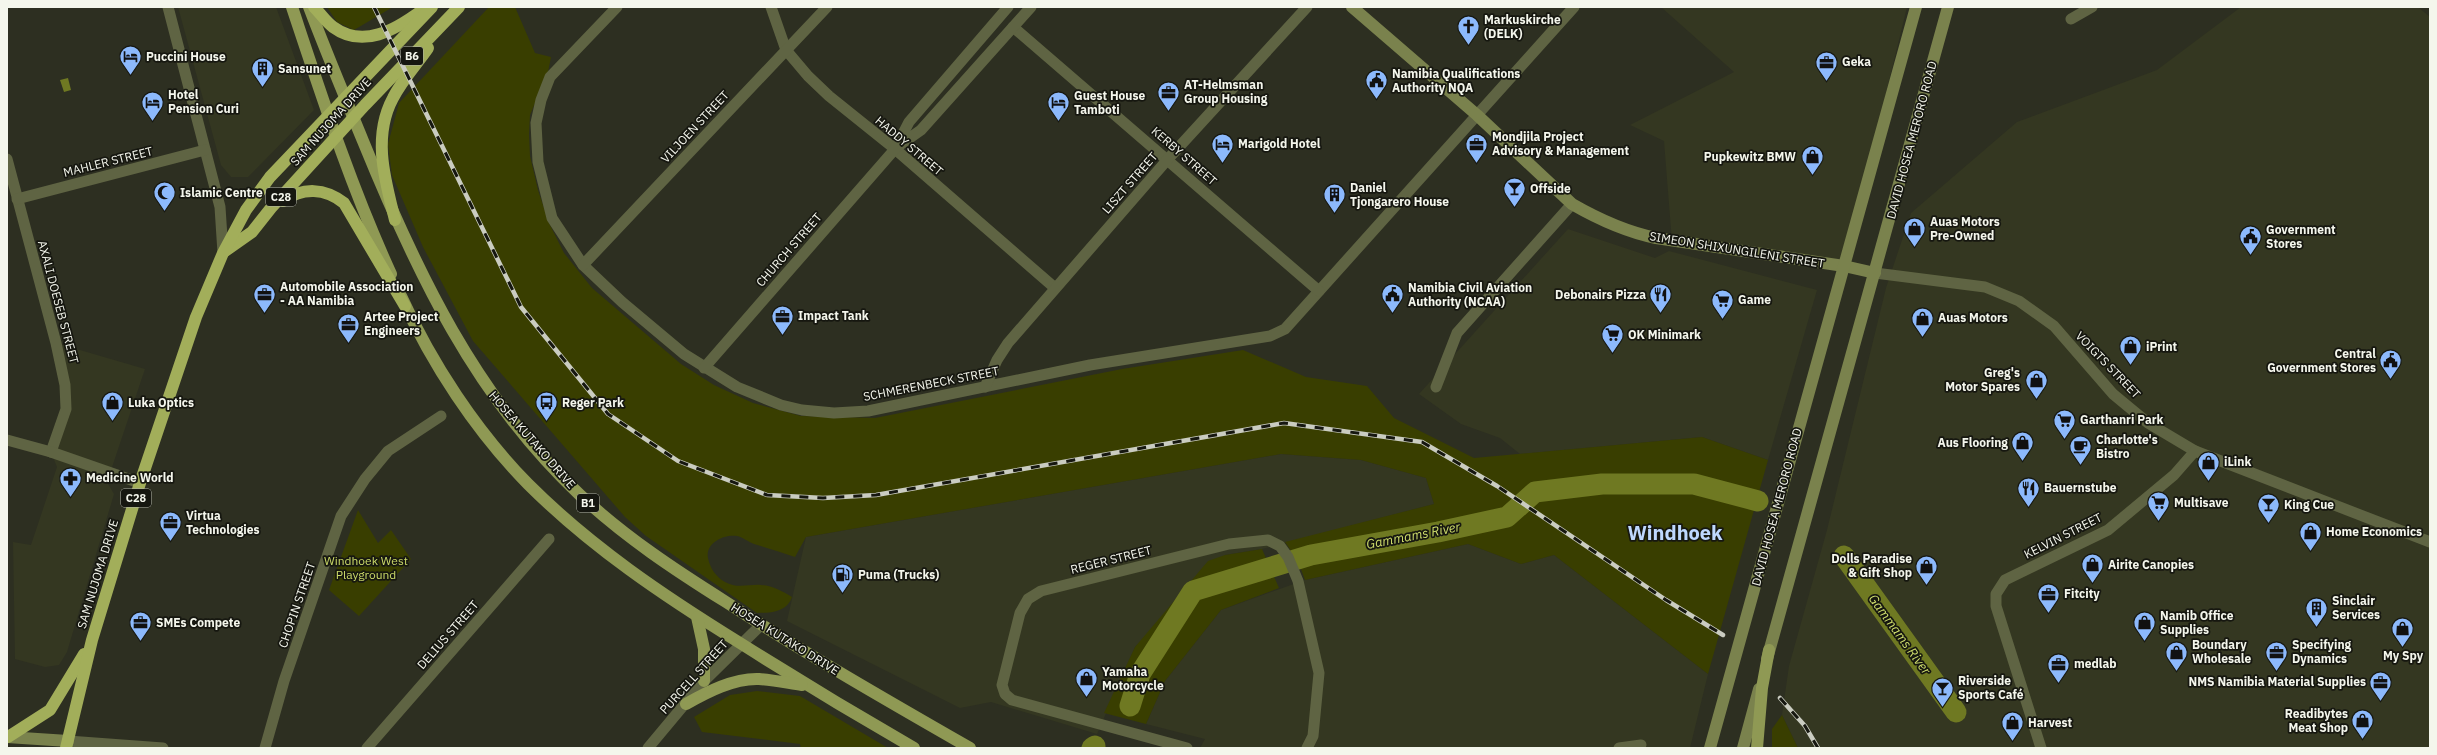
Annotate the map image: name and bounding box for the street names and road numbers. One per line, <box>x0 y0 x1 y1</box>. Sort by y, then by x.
road number: B6 <box>401 47 423 65</box>
street label: DAVID HOSEA MERORO ROAD <box>1883 59 1940 220</box>
street label: SAM NUJOMA DRIVE <box>287 75 374 169</box>
street label: VILJOEN STREET <box>657 87 732 166</box>
street label: HADDY STREET <box>872 113 946 178</box>
street label: KERBY STREET <box>1148 123 1220 188</box>
street label: MAHLER STREET <box>62 143 154 180</box>
street label: LISZT STREET <box>1099 149 1161 217</box>
road number: C28 <box>266 188 296 206</box>
street label: CHURCH STREET <box>753 210 825 290</box>
street label: SIMEON SHIXUNGILENI STREET <box>1648 228 1826 271</box>
street label: AXALI DOESEB STREET <box>35 239 82 365</box>
street label: VOIGTS STREET <box>2073 328 2144 401</box>
street label: SCHMERENBECK STREET <box>862 363 1000 404</box>
street label: HOSEA KUTAKO DRIVE <box>486 388 579 492</box>
street label: DAVID HOSEA MERORO ROAD <box>1748 426 1805 587</box>
road number: C28 <box>121 489 151 507</box>
road number: B1 <box>577 494 599 512</box>
street label: KELVIN STREET <box>2021 509 2104 562</box>
street label: SAM NUJOMA DRIVE <box>74 517 121 630</box>
street label: REGER STREET <box>1069 542 1153 577</box>
street label: CHOPIN STREET <box>275 560 318 650</box>
street label: DELIUS STREET <box>414 597 482 672</box>
street label: HOSEA KUTAKO DRIVE <box>729 599 842 678</box>
street label: PURCELL STREET <box>656 636 731 717</box>

